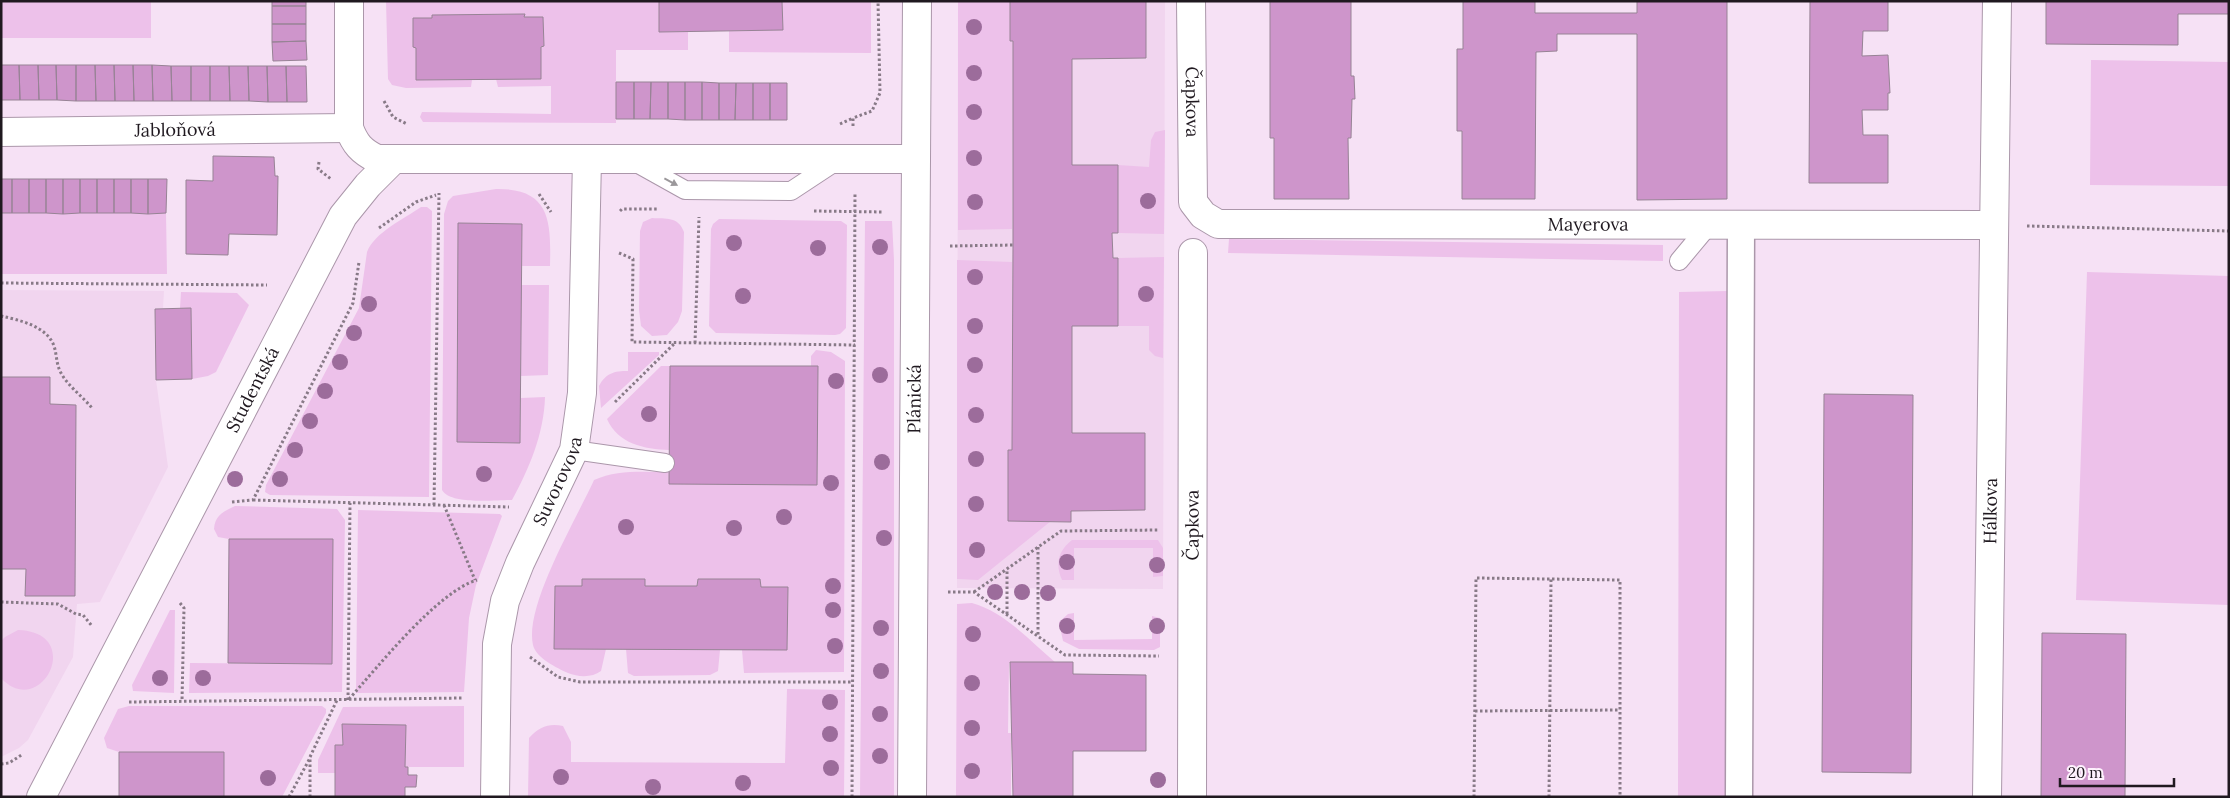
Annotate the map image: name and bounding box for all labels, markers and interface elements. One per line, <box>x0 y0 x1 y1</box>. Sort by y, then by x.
street label: Čapkova <box>1181 66 1204 138</box>
street label: Jabloňová <box>133 118 216 141</box>
one-way arrow <box>664 178 678 186</box>
street label: Mayerova <box>1548 212 1629 236</box>
street label: Studentská <box>221 343 284 436</box>
street label: Plánická <box>902 364 926 434</box>
street label: Suvorovova <box>527 435 587 530</box>
street label: Hálkova <box>1978 478 2002 544</box>
street label: Čapkova <box>1180 490 1204 560</box>
scale bar <box>2060 756 2174 788</box>
text: 20 m <box>2068 763 2103 782</box>

